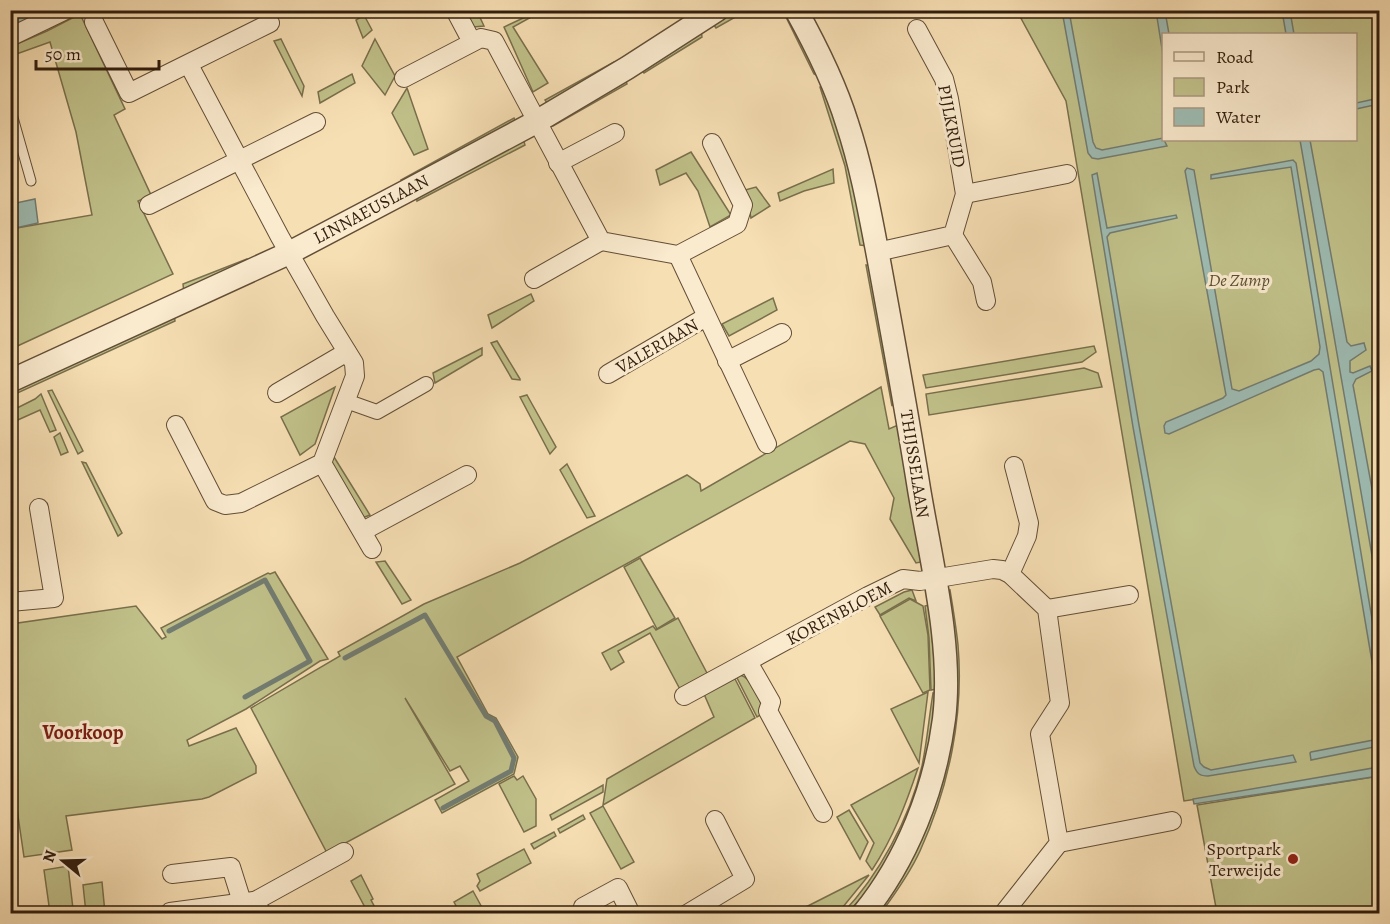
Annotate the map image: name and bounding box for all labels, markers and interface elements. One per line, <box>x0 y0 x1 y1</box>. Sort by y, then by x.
scale bar <box>36 33 159 71</box>
legend <box>1162 33 1357 141</box>
text: 50 m <box>45 42 81 66</box>
text: Road <box>1216 45 1254 69</box>
text: Park <box>1216 75 1250 99</box>
street label: PIJLKRUID <box>932 82 972 170</box>
text: Water <box>1215 105 1261 129</box>
street label: LINNAEUSLAAN <box>309 168 433 250</box>
park label: De Zump <box>1208 268 1270 292</box>
street label: VALERIAAN <box>611 313 703 380</box>
street label: THIJSSELAAN <box>895 408 935 520</box>
street label: KORENBLOEM <box>782 575 896 651</box>
district label: Voorkoop <box>41 719 124 746</box>
north arrow <box>33 831 93 891</box>
place label: Sportpark Terweijde <box>1206 837 1281 882</box>
text: N <box>37 847 62 866</box>
marker: Sportpark Terweijde <box>1286 852 1300 866</box>

